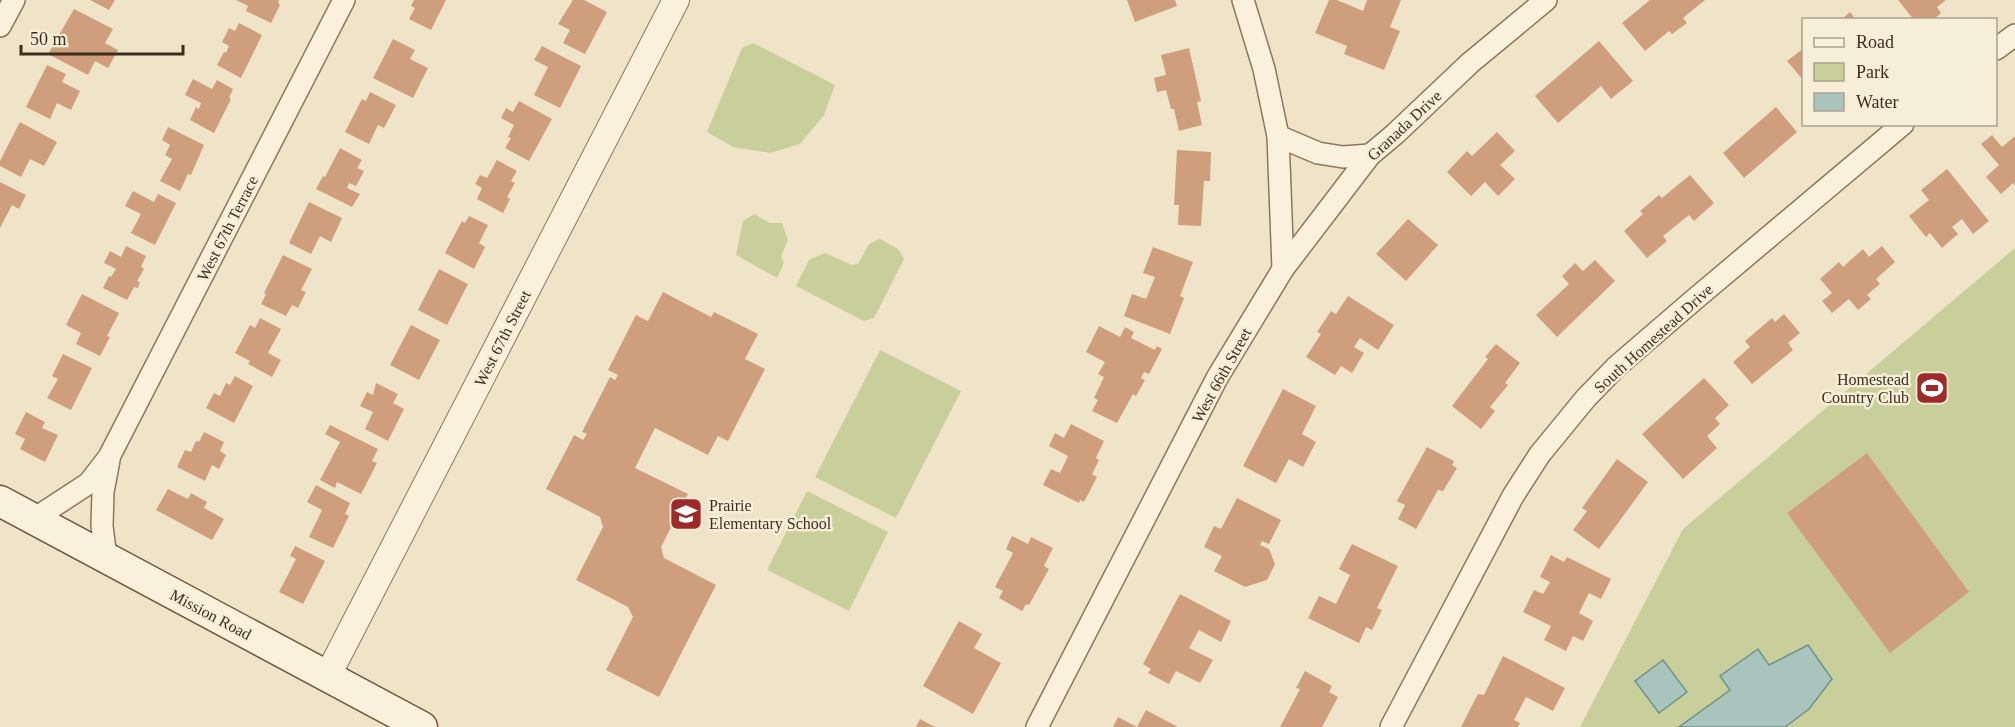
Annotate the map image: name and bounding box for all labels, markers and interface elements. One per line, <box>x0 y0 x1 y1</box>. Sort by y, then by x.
scale bar <box>21 18 183 56</box>
legend <box>1802 18 1997 126</box>
text: 50 m <box>30 29 67 49</box>
text: Road <box>1856 32 1894 52</box>
text: Park <box>1856 62 1889 82</box>
street label: Granada Drive <box>1364 87 1445 164</box>
text: Water <box>1856 92 1899 112</box>
street label: West 67th Terrace <box>194 173 261 284</box>
street label: South Homestead Drive <box>1591 281 1716 396</box>
street label: West 67th Street <box>471 287 534 389</box>
street label: West 66th Street <box>1188 325 1255 425</box>
sports icon: Homestead Country Club <box>1914 370 1950 406</box>
place label: Homestead Country Club <box>1821 371 1909 407</box>
school or university icon: Prairie Elementary School <box>668 496 704 532</box>
place label: Prairie Elementary School <box>709 497 832 533</box>
street label: Mission Road <box>167 586 254 643</box>

